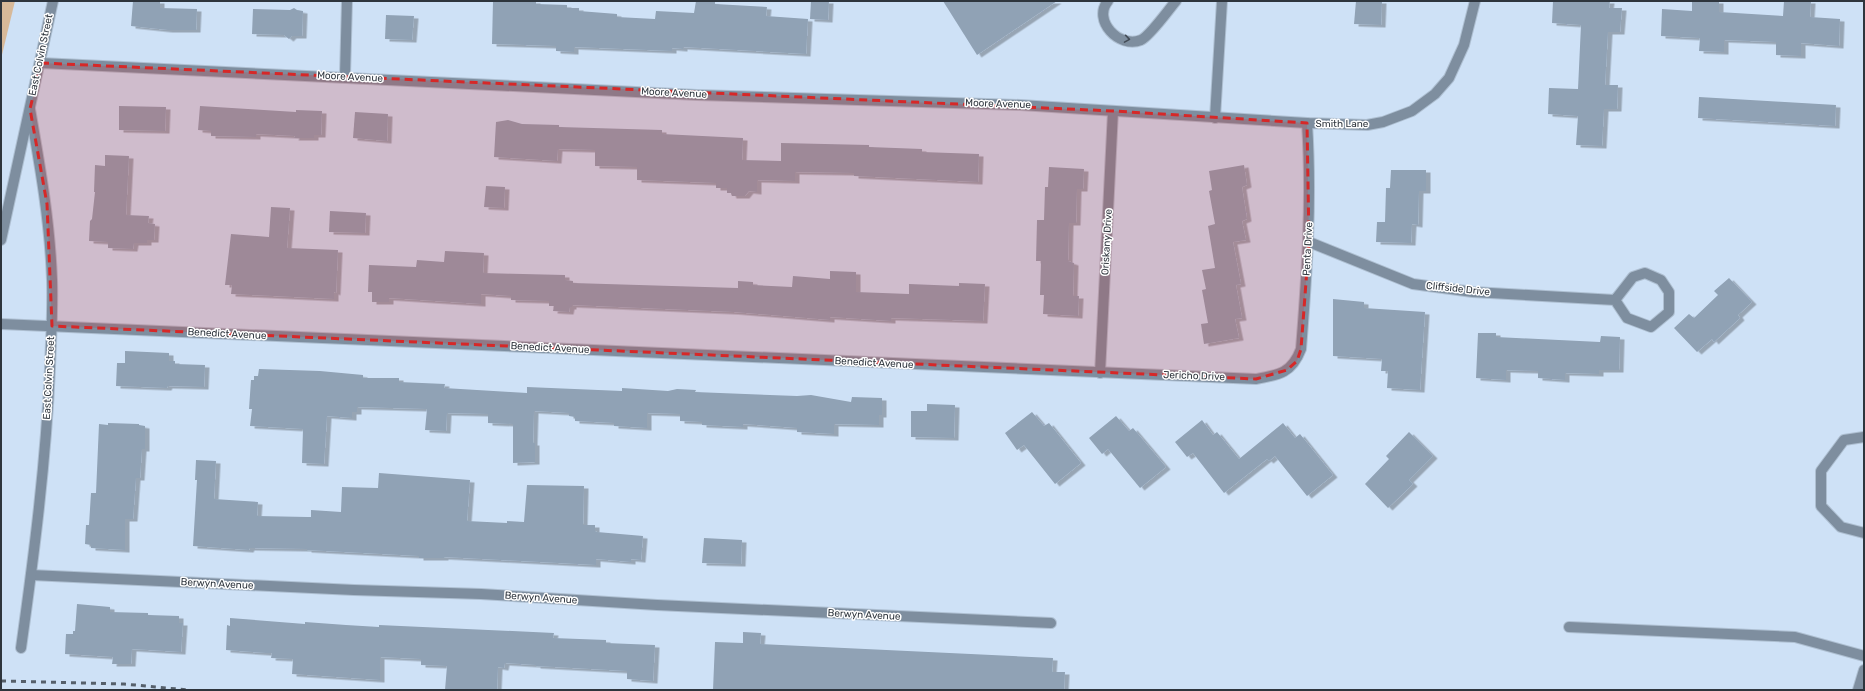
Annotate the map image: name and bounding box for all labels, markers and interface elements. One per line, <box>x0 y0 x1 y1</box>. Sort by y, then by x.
street label: East Colvin Street <box>26 13 56 97</box>
one-way arrow <box>1123 34 1130 43</box>
street label: Moore Avenue <box>317 69 384 85</box>
street label: Moore Avenue <box>641 85 708 101</box>
street label: Moore Avenue <box>965 97 1032 111</box>
street label: Smith Lane <box>1316 118 1369 130</box>
street label: Oriskany Drive <box>1099 208 1115 275</box>
street label: Penta Drive <box>1301 221 1315 276</box>
street label: Cliffside Drive <box>1426 280 1491 298</box>
street label: Benedict Avenue <box>187 326 267 342</box>
street label: East Colvin Street <box>41 336 57 420</box>
street label: Benedict Avenue <box>510 340 590 356</box>
street label: Benedict Avenue <box>834 355 914 371</box>
street label: Jericho Drive <box>1163 369 1226 383</box>
street label: Berwyn Avenue <box>180 576 254 592</box>
street label: Berwyn Avenue <box>504 589 578 607</box>
street label: Berwyn Avenue <box>827 607 901 623</box>

